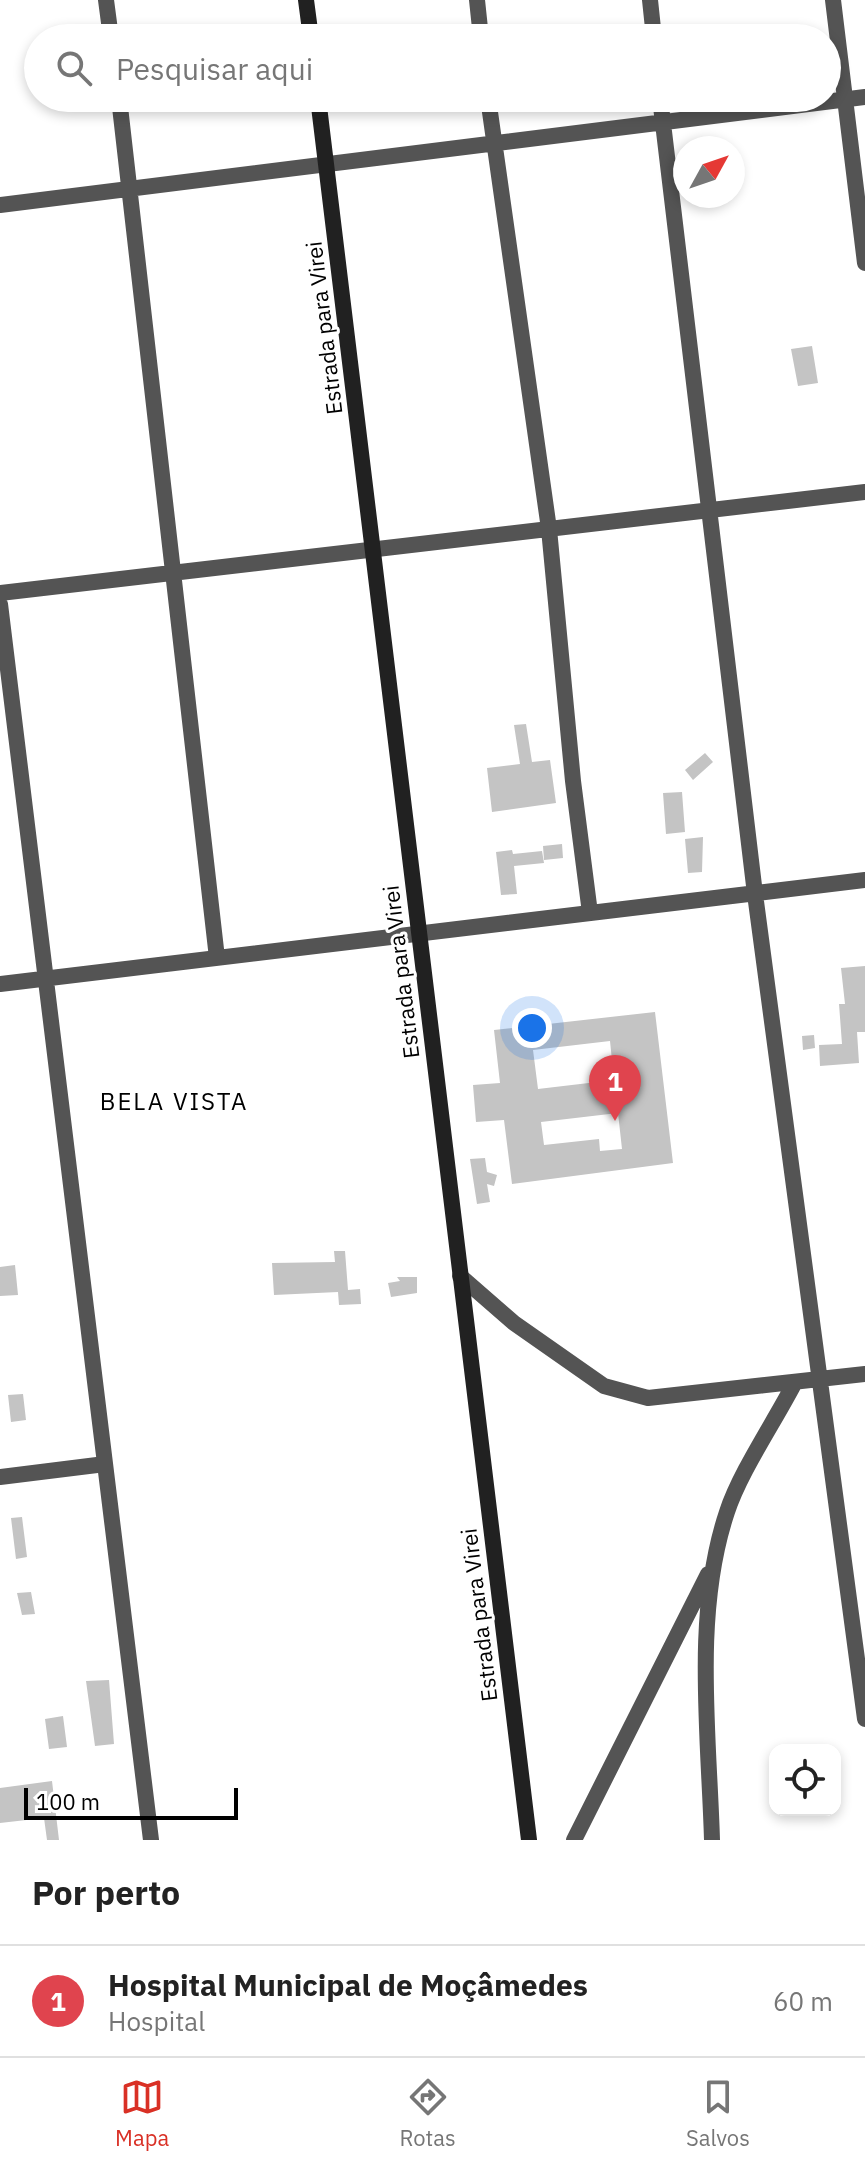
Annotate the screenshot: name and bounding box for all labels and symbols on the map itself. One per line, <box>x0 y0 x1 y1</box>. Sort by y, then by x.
north arrow <box>673 136 745 208</box>
street label: Estrada para Virei <box>298 240 349 416</box>
street label: Estrada para Virei <box>375 884 426 1060</box>
your location <box>512 1008 552 1048</box>
pin: 1 <box>589 1055 641 1121</box>
district label: BELA VISTA <box>100 1085 248 1117</box>
street label: Estrada para Virei <box>453 1527 504 1703</box>
scale bar <box>24 1784 238 1820</box>

